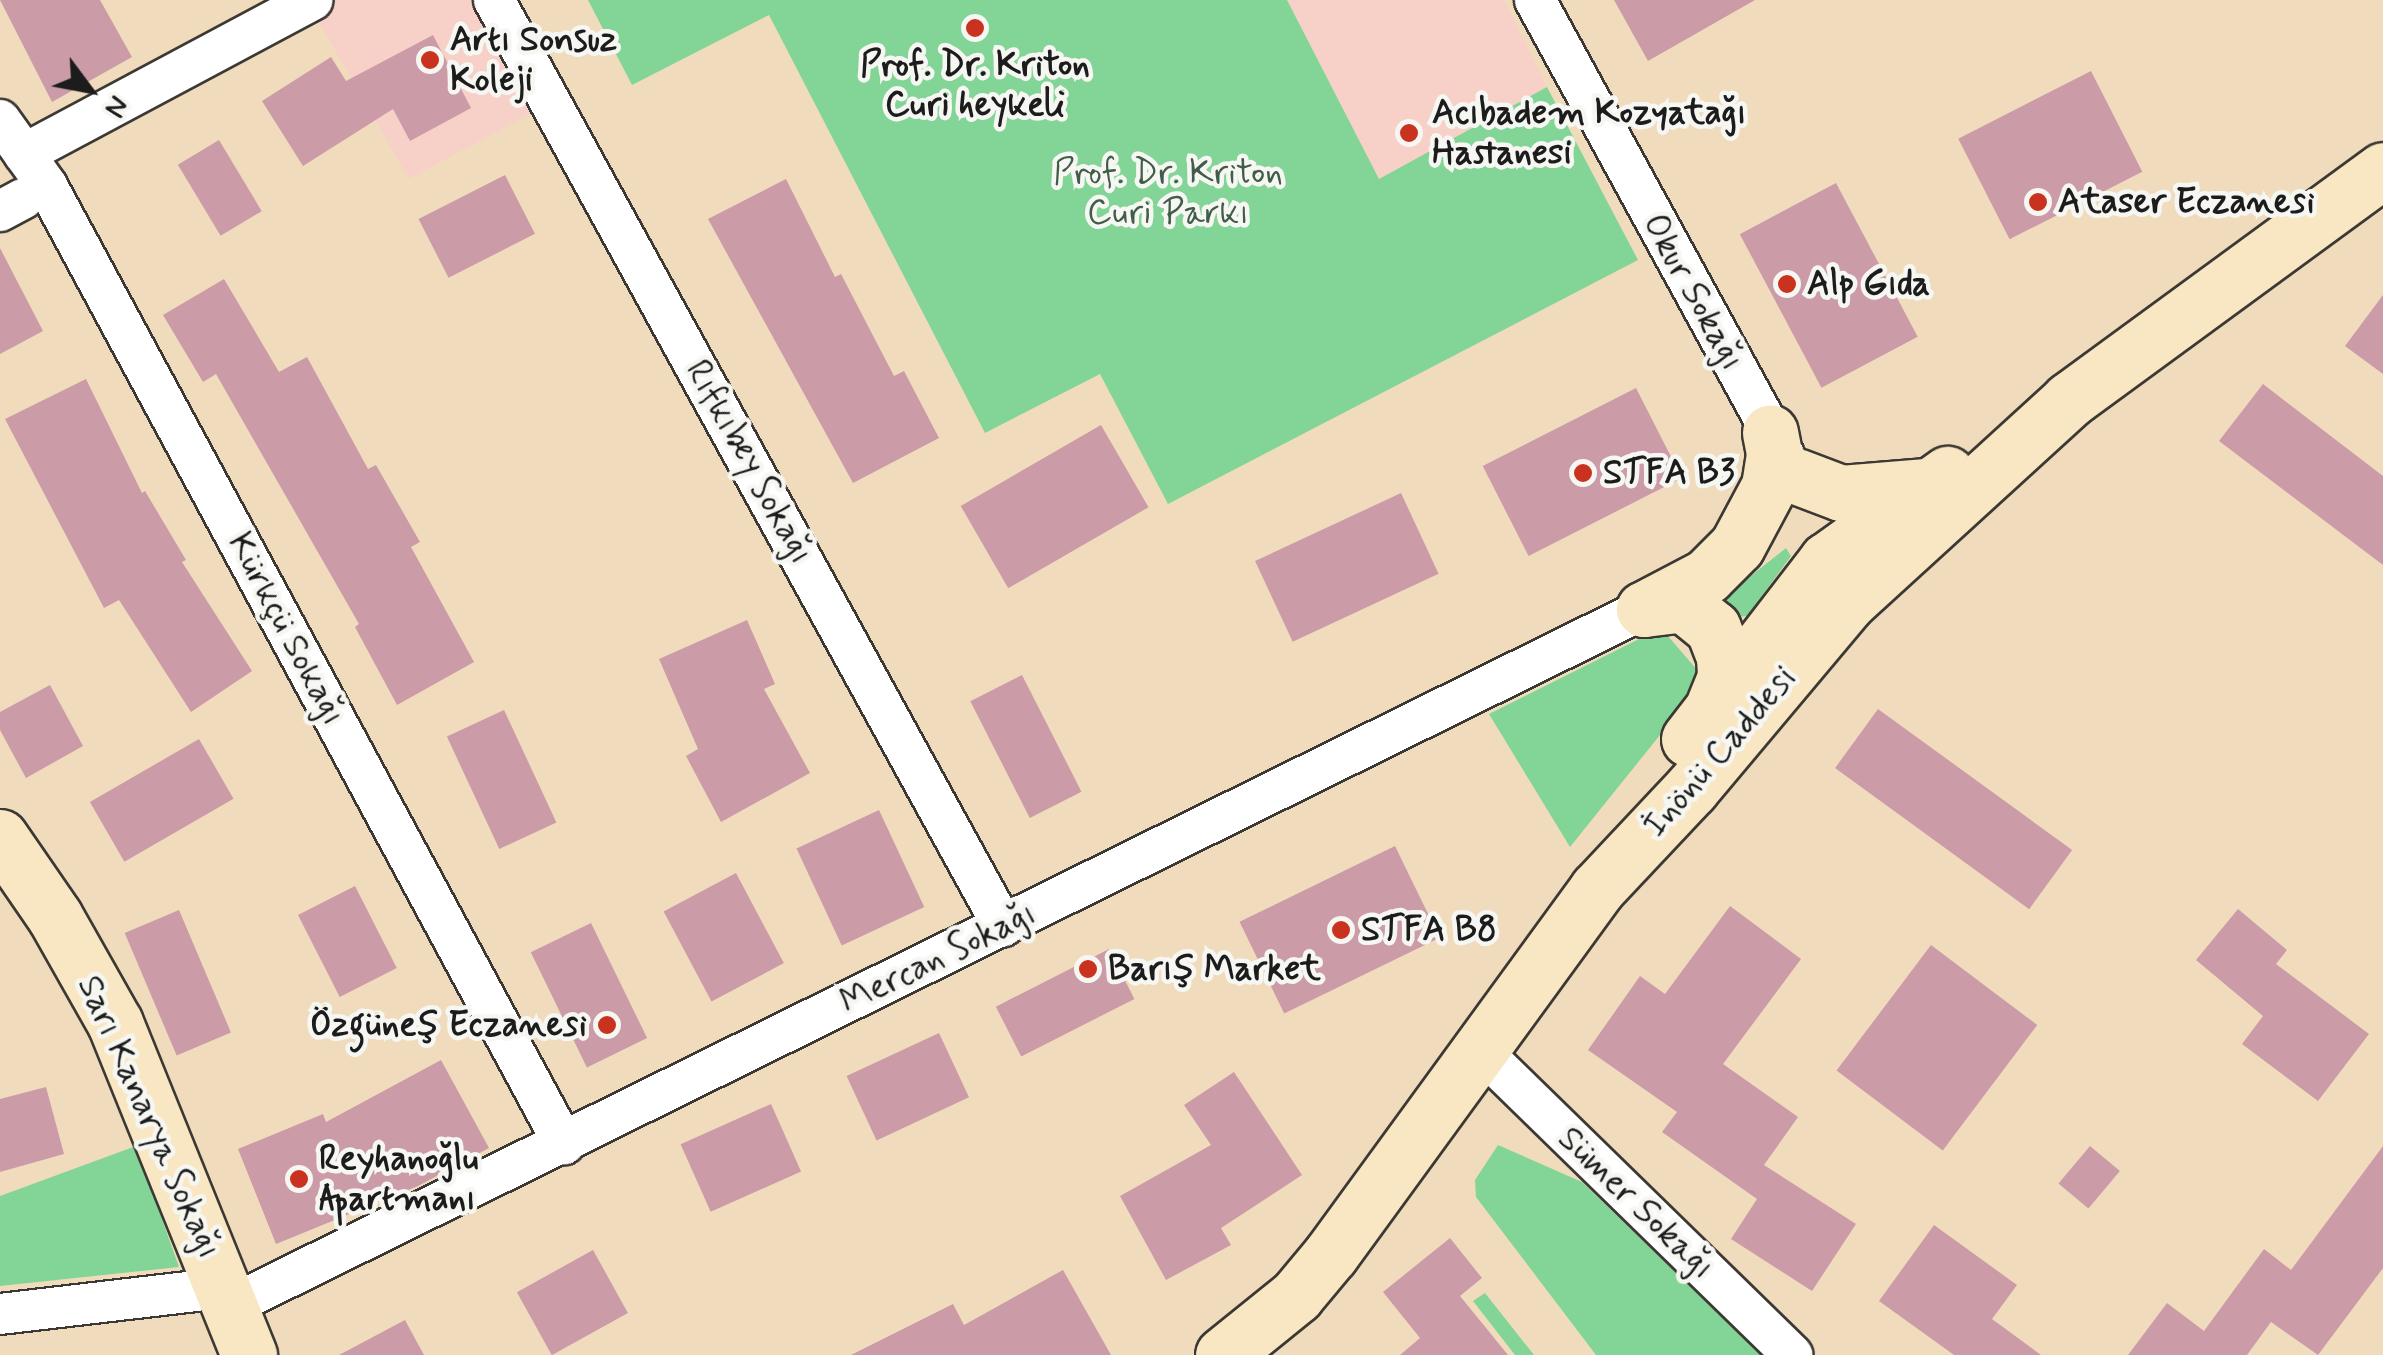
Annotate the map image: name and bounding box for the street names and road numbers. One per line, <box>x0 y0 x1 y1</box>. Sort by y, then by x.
street label: Okur Sokağı <box>1632 206 1754 378</box>
street label: Rıfkıbey Sokağı <box>675 351 823 573</box>
street label: Kürkçü Sokağı <box>218 526 354 732</box>
street label: İnönü Caddesi <box>1634 658 1806 846</box>
street label: Mercan Sokağı <box>832 892 1044 1024</box>
street label: Sarı Kanarya Sokağı <box>67 967 231 1267</box>
street label: Sümer Sokağı <box>1549 1118 1723 1288</box>

